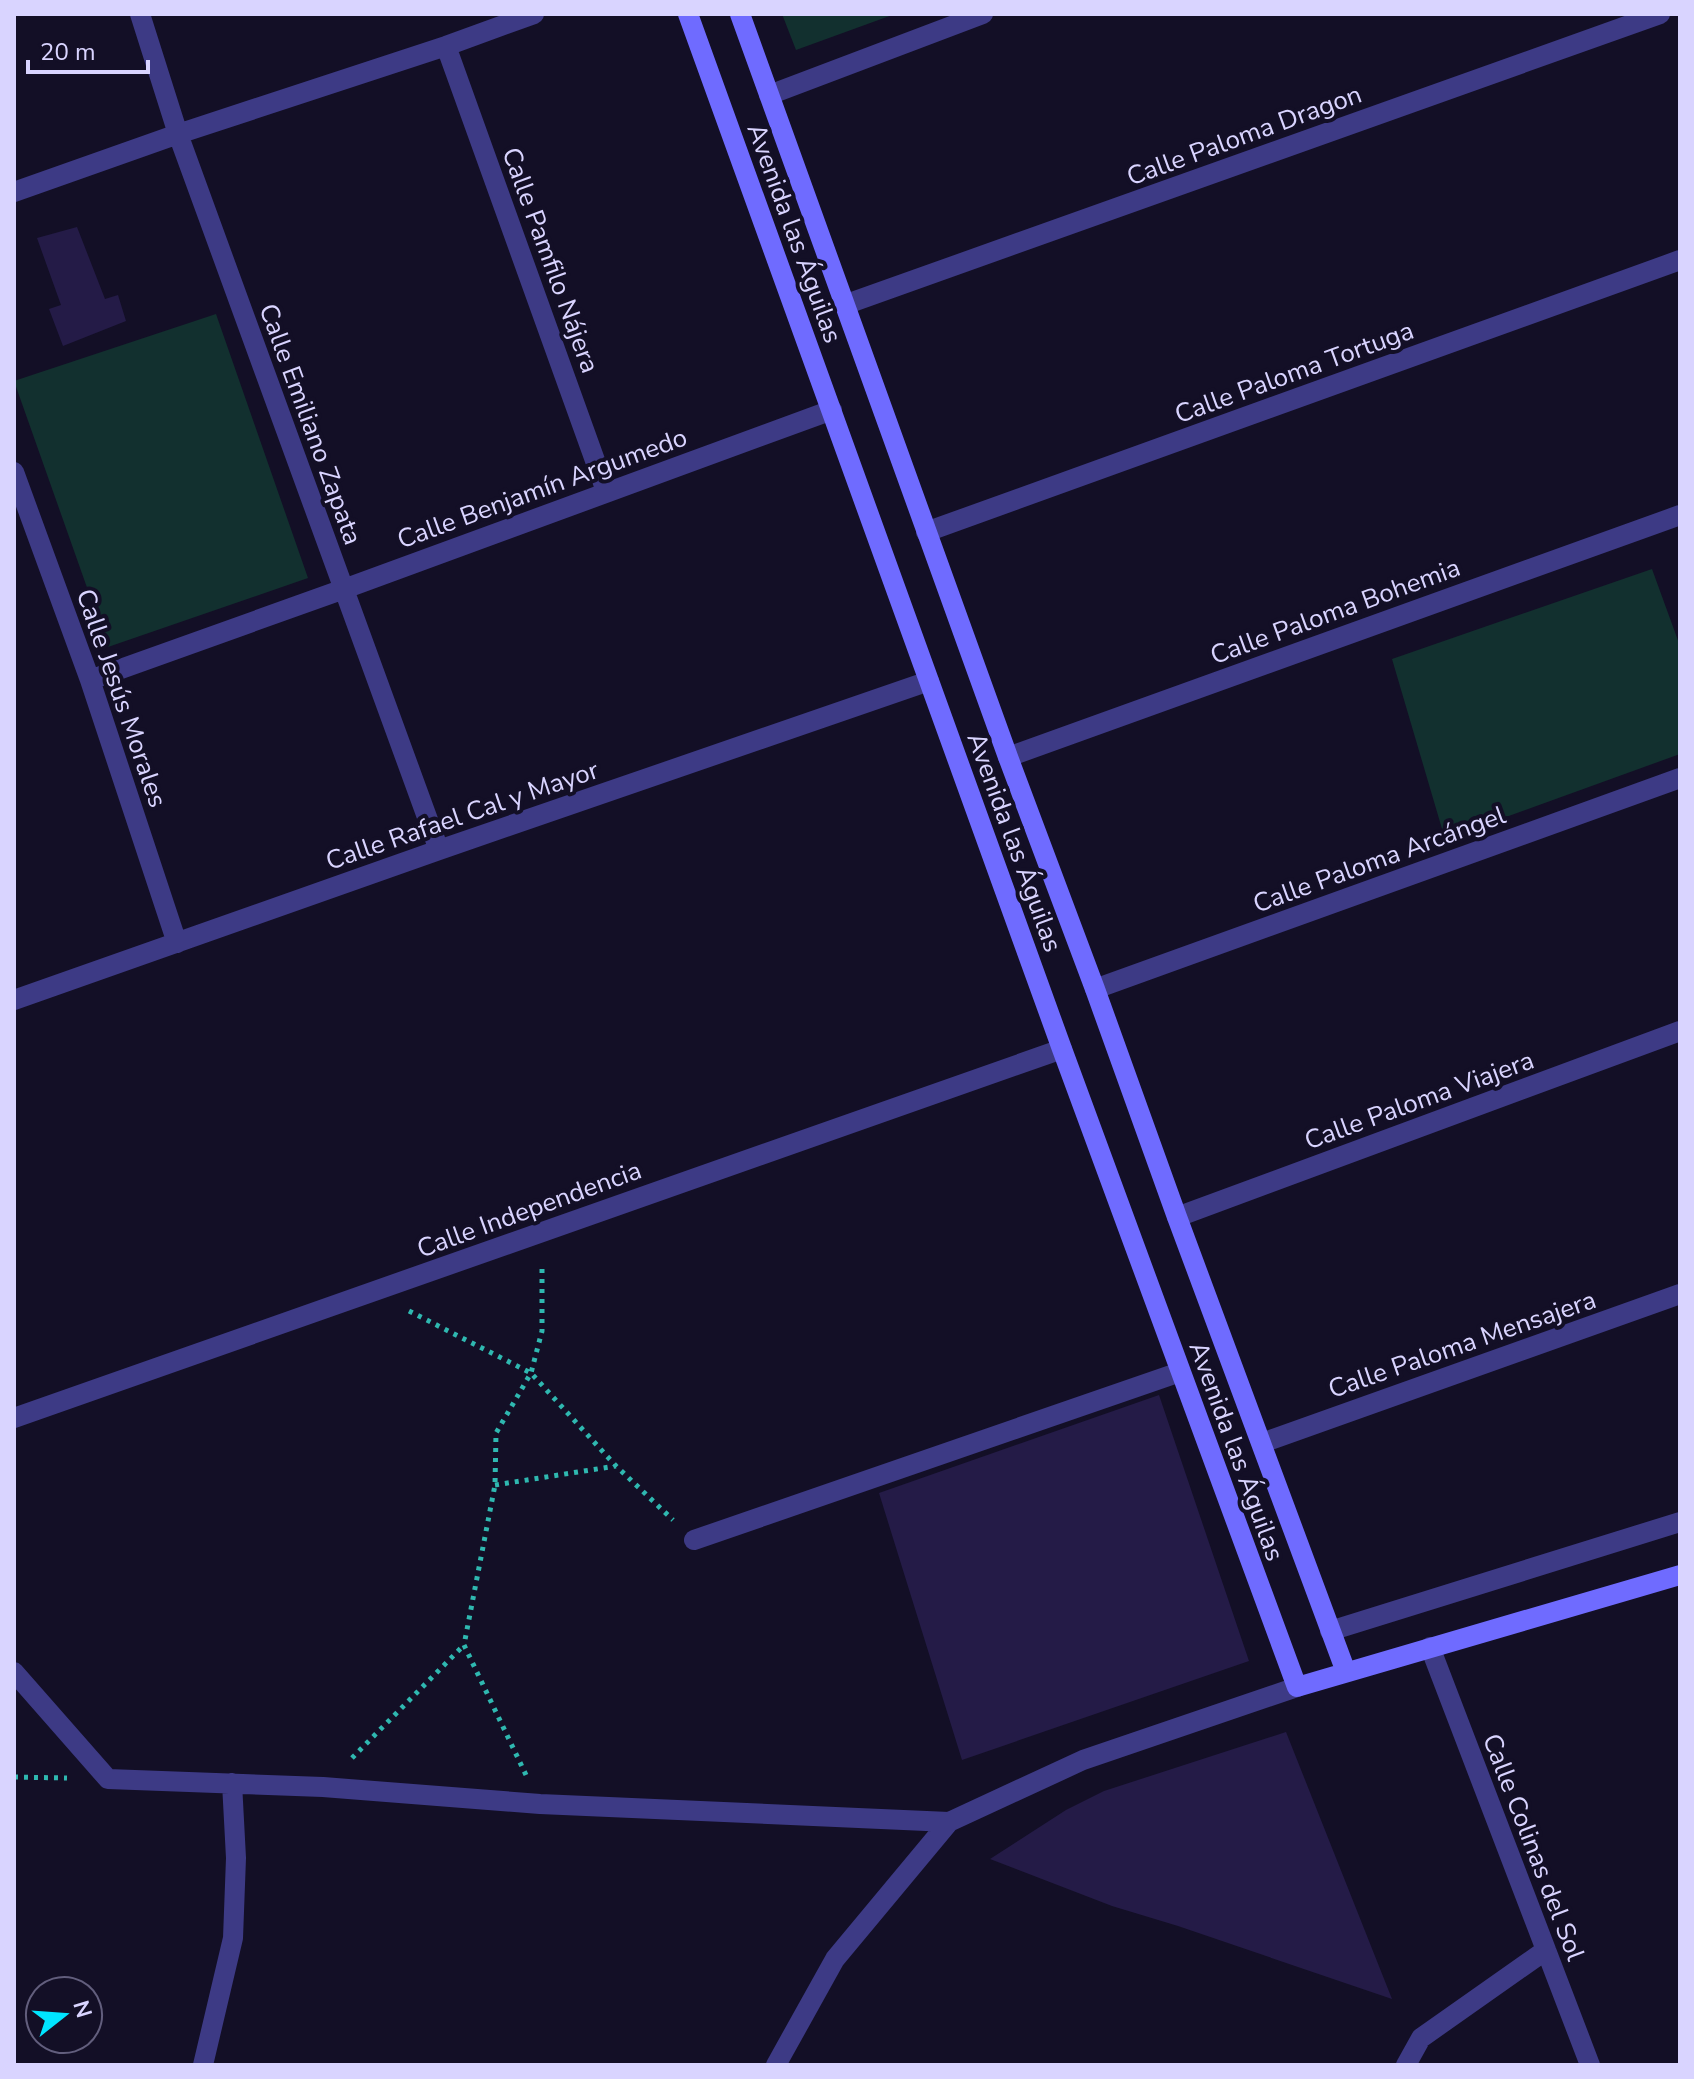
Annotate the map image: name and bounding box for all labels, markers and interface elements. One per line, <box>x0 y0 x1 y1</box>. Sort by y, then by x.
scale bar <box>28 24 148 74</box>
text: 20 m <box>40 36 96 68</box>
street label: Calle Paloma Dragon <box>1122 77 1367 194</box>
street label: Avenida las Águilas <box>739 119 850 348</box>
street label: Calle Pamfilo Nájera <box>493 143 608 378</box>
street label: Calle Emiliano Zapata <box>251 299 370 550</box>
street label: Calle Paloma Tortuga <box>1170 313 1418 432</box>
street label: Calle Benjamín Argumedo <box>392 420 692 557</box>
street label: Calle Paloma Bohemia <box>1205 550 1465 673</box>
street label: Calle Jesús Morales <box>68 584 175 812</box>
street label: Avenida las Águilas <box>959 728 1070 957</box>
street label: Calle Rafael Cal y Mayor <box>321 752 604 879</box>
street label: Calle Paloma Arcángel <box>1248 797 1511 921</box>
street label: Calle Paloma Viajera <box>1300 1043 1539 1158</box>
street label: Calle Independencia <box>412 1153 646 1266</box>
street label: Calle Paloma Mensajera <box>1324 1282 1601 1407</box>
street label: Avenida las Águilas <box>1181 1337 1292 1566</box>
street label: Calle Colinas del Sol <box>1474 1729 1593 1966</box>
north arrow <box>24 1975 104 2055</box>
text: N <box>65 1997 99 2022</box>

